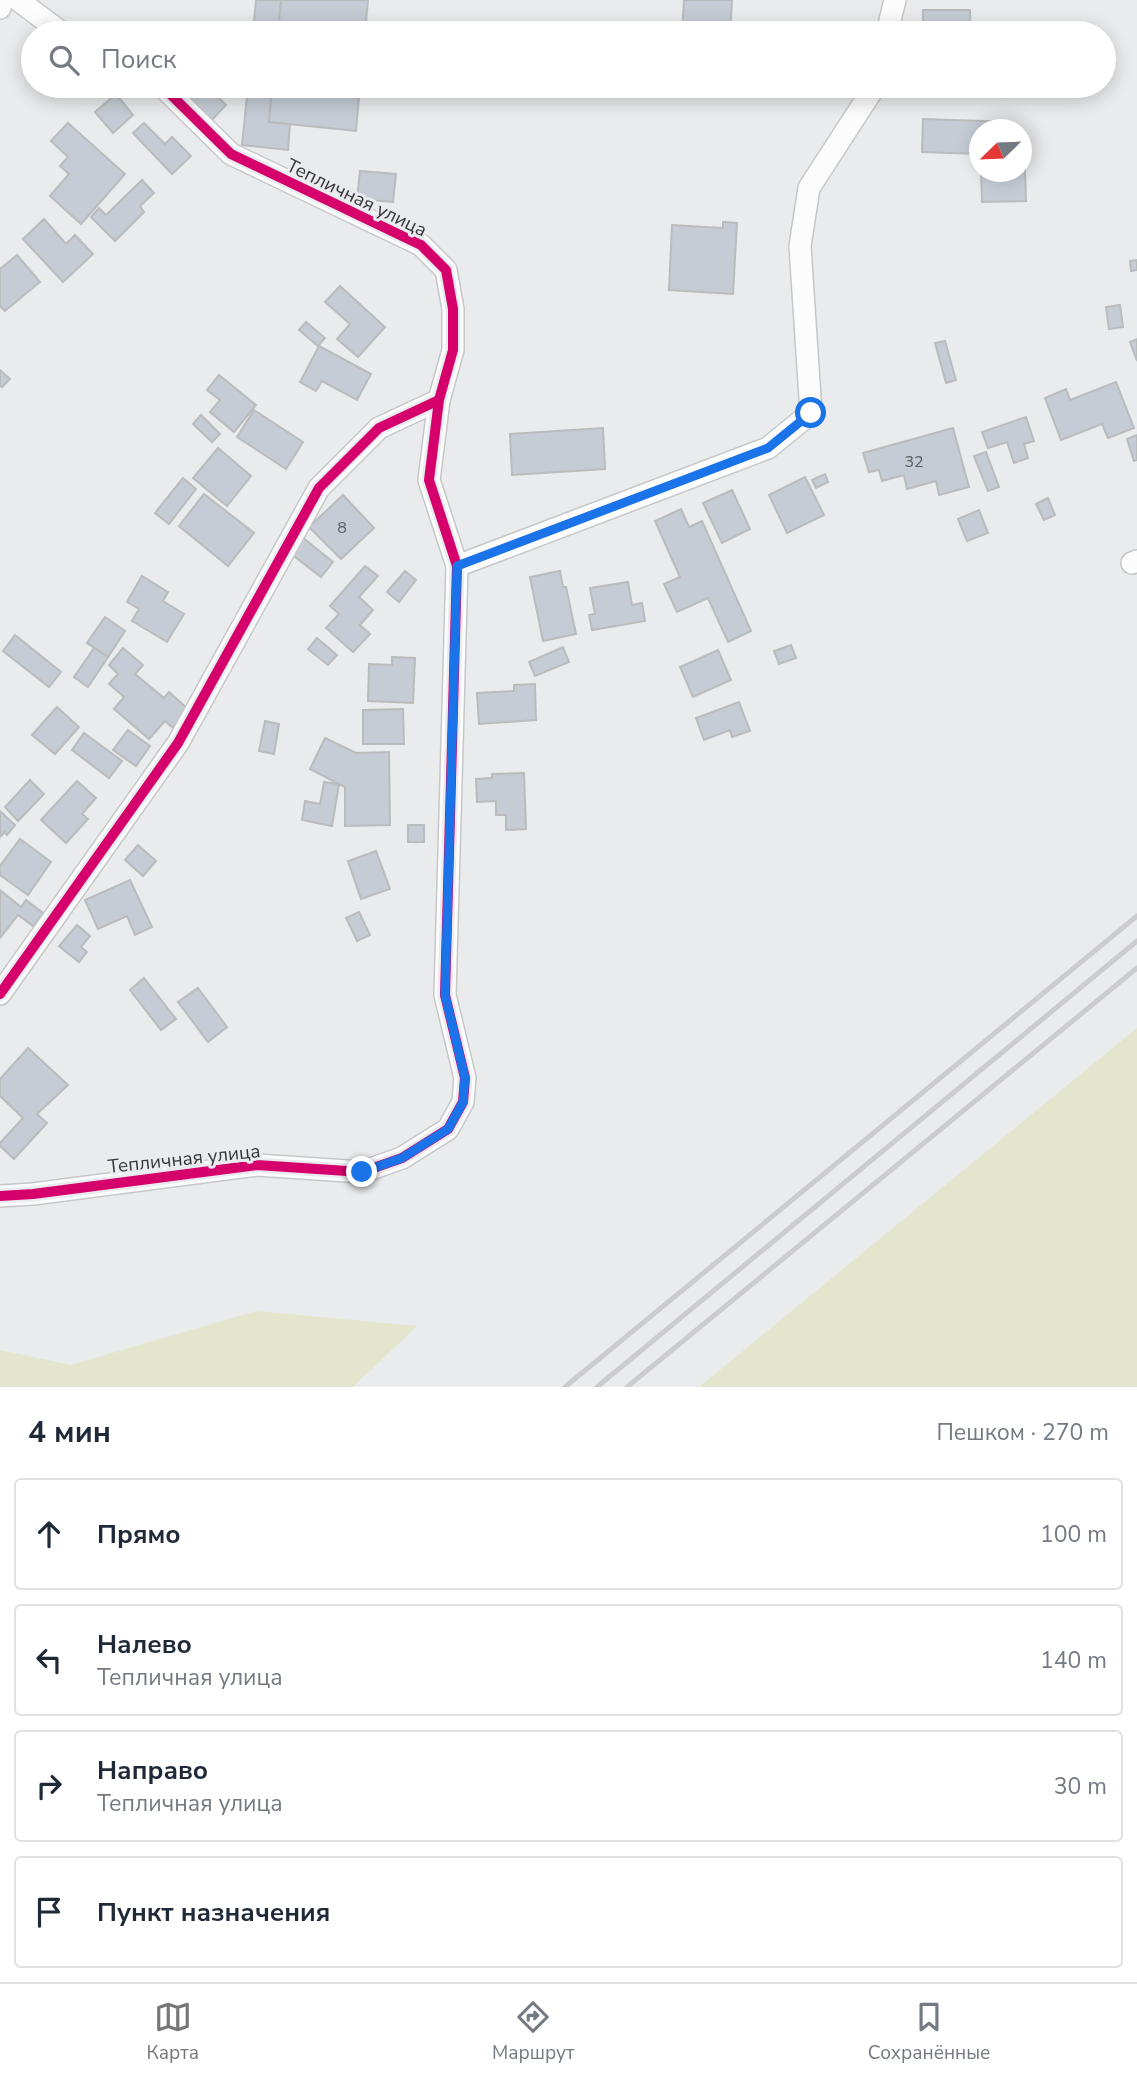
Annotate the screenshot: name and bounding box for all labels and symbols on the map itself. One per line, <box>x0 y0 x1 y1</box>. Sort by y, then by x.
north arrow <box>969 119 1032 182</box>
street label: Тепличная улица <box>282 153 431 243</box>
route start <box>795 397 826 428</box>
house number: 32 <box>904 451 924 473</box>
house number: 8 <box>337 517 347 539</box>
street label: Тепличная улица <box>106 1138 262 1180</box>
route end <box>346 1156 377 1187</box>

